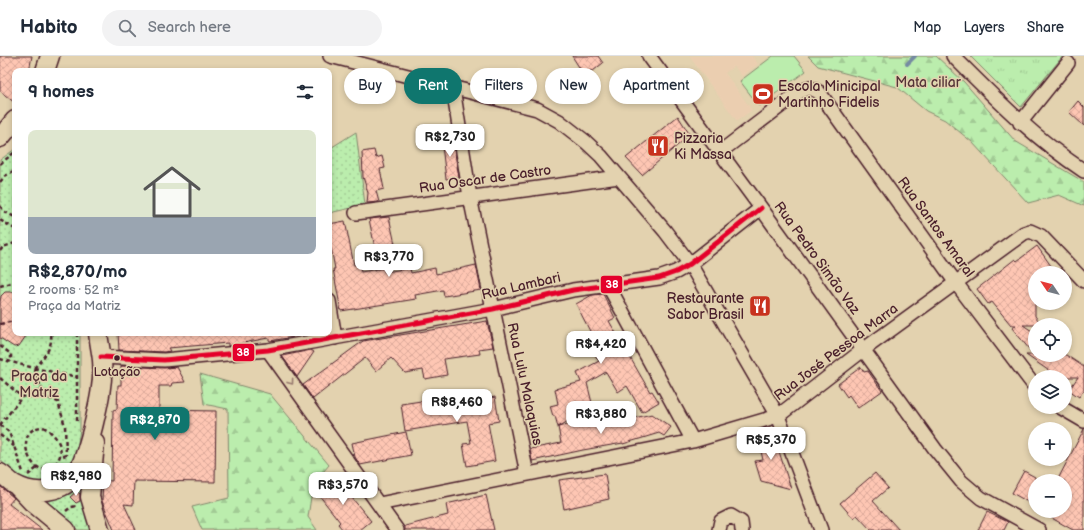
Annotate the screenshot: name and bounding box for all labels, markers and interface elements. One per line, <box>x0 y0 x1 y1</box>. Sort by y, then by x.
search box <box>102 10 382 46</box>
text: Habito <box>20 16 78 39</box>
icon: search <box>116 17 138 39</box>
text: Search here <box>148 18 231 37</box>
text: Map <box>913 19 941 36</box>
text: Layers <box>963 19 1005 36</box>
text: Share <box>1027 19 1064 36</box>
chip: Buy <box>344 68 396 104</box>
chip: Rent <box>404 68 462 104</box>
chip: Filters <box>470 68 537 104</box>
chip: New <box>545 68 601 104</box>
chip: Apartment <box>609 68 704 104</box>
park label: Mata ciliar <box>895 74 962 91</box>
place label: Escola Minicipal Martinho Fidelis <box>778 78 881 111</box>
icon: filters <box>294 81 316 103</box>
sports icon: Escola Minicipal Martinho Fidelis <box>750 81 776 107</box>
text: 9 homes <box>28 82 94 102</box>
pin: R$2,730 <box>413 124 487 158</box>
text: R$2,730 <box>424 129 476 145</box>
place label: Pizzaria Ki Massa <box>674 130 732 163</box>
restaurant icon: Pizzaria Ki Massa <box>645 133 671 159</box>
icon: home <box>136 156 208 228</box>
street label: Rua Oscar de Castro <box>418 161 552 197</box>
street label: Rua Santos Amaral <box>894 174 978 280</box>
street label: Rua Pedro Simão Vaz <box>770 198 864 318</box>
pin: R$3,770 <box>352 244 426 278</box>
text: R$3,770 <box>364 249 414 265</box>
text: R$2,870/mo <box>28 262 127 282</box>
north arrow <box>1028 266 1072 310</box>
map controls <box>1028 266 1072 518</box>
street label: Rua Lambari <box>480 269 562 303</box>
line badge: 38 <box>600 275 623 294</box>
text: 38 <box>605 278 619 291</box>
text: 2 rooms · 52 m² <box>28 282 119 298</box>
place label: Restaurante Sabor Brasil <box>666 290 744 323</box>
restaurant icon: Restaurante Sabor Brasil <box>747 293 773 319</box>
text: Praça da Matriz <box>28 298 121 314</box>
street label: Rua José Pessoa Marra <box>771 300 901 404</box>
button: locate <box>1028 318 1072 362</box>
street label: Rua Lulu Malaquias <box>504 321 546 447</box>
pin: R$4,420 <box>564 331 638 365</box>
text: R$4,420 <box>575 336 627 352</box>
line badge: 38 <box>232 343 255 362</box>
text: 38 <box>236 346 250 359</box>
marker: Lotação <box>112 353 122 363</box>
place label: Lotação <box>93 364 141 380</box>
park label: Praça da Matriz <box>11 368 67 401</box>
button: layers <box>1028 370 1072 414</box>
one-way arrow <box>286 377 293 384</box>
pin: R$8,460 <box>420 389 494 423</box>
text: R$8,460 <box>431 394 483 410</box>
pin: R$3,880 <box>564 401 638 435</box>
text: R$3,880 <box>575 406 627 422</box>
pin: R$2,870 <box>118 407 192 441</box>
text: R$2,870 <box>129 412 181 428</box>
button: + <box>1028 422 1072 466</box>
pin: R$5,370 <box>734 427 808 461</box>
text: R$5,370 <box>746 432 796 448</box>
pin: R$2,980 <box>39 463 113 497</box>
text: R$2,980 <box>50 468 102 484</box>
pin: R$3,570 <box>306 472 380 506</box>
button: − <box>1028 474 1072 518</box>
text: R$3,570 <box>318 477 368 493</box>

